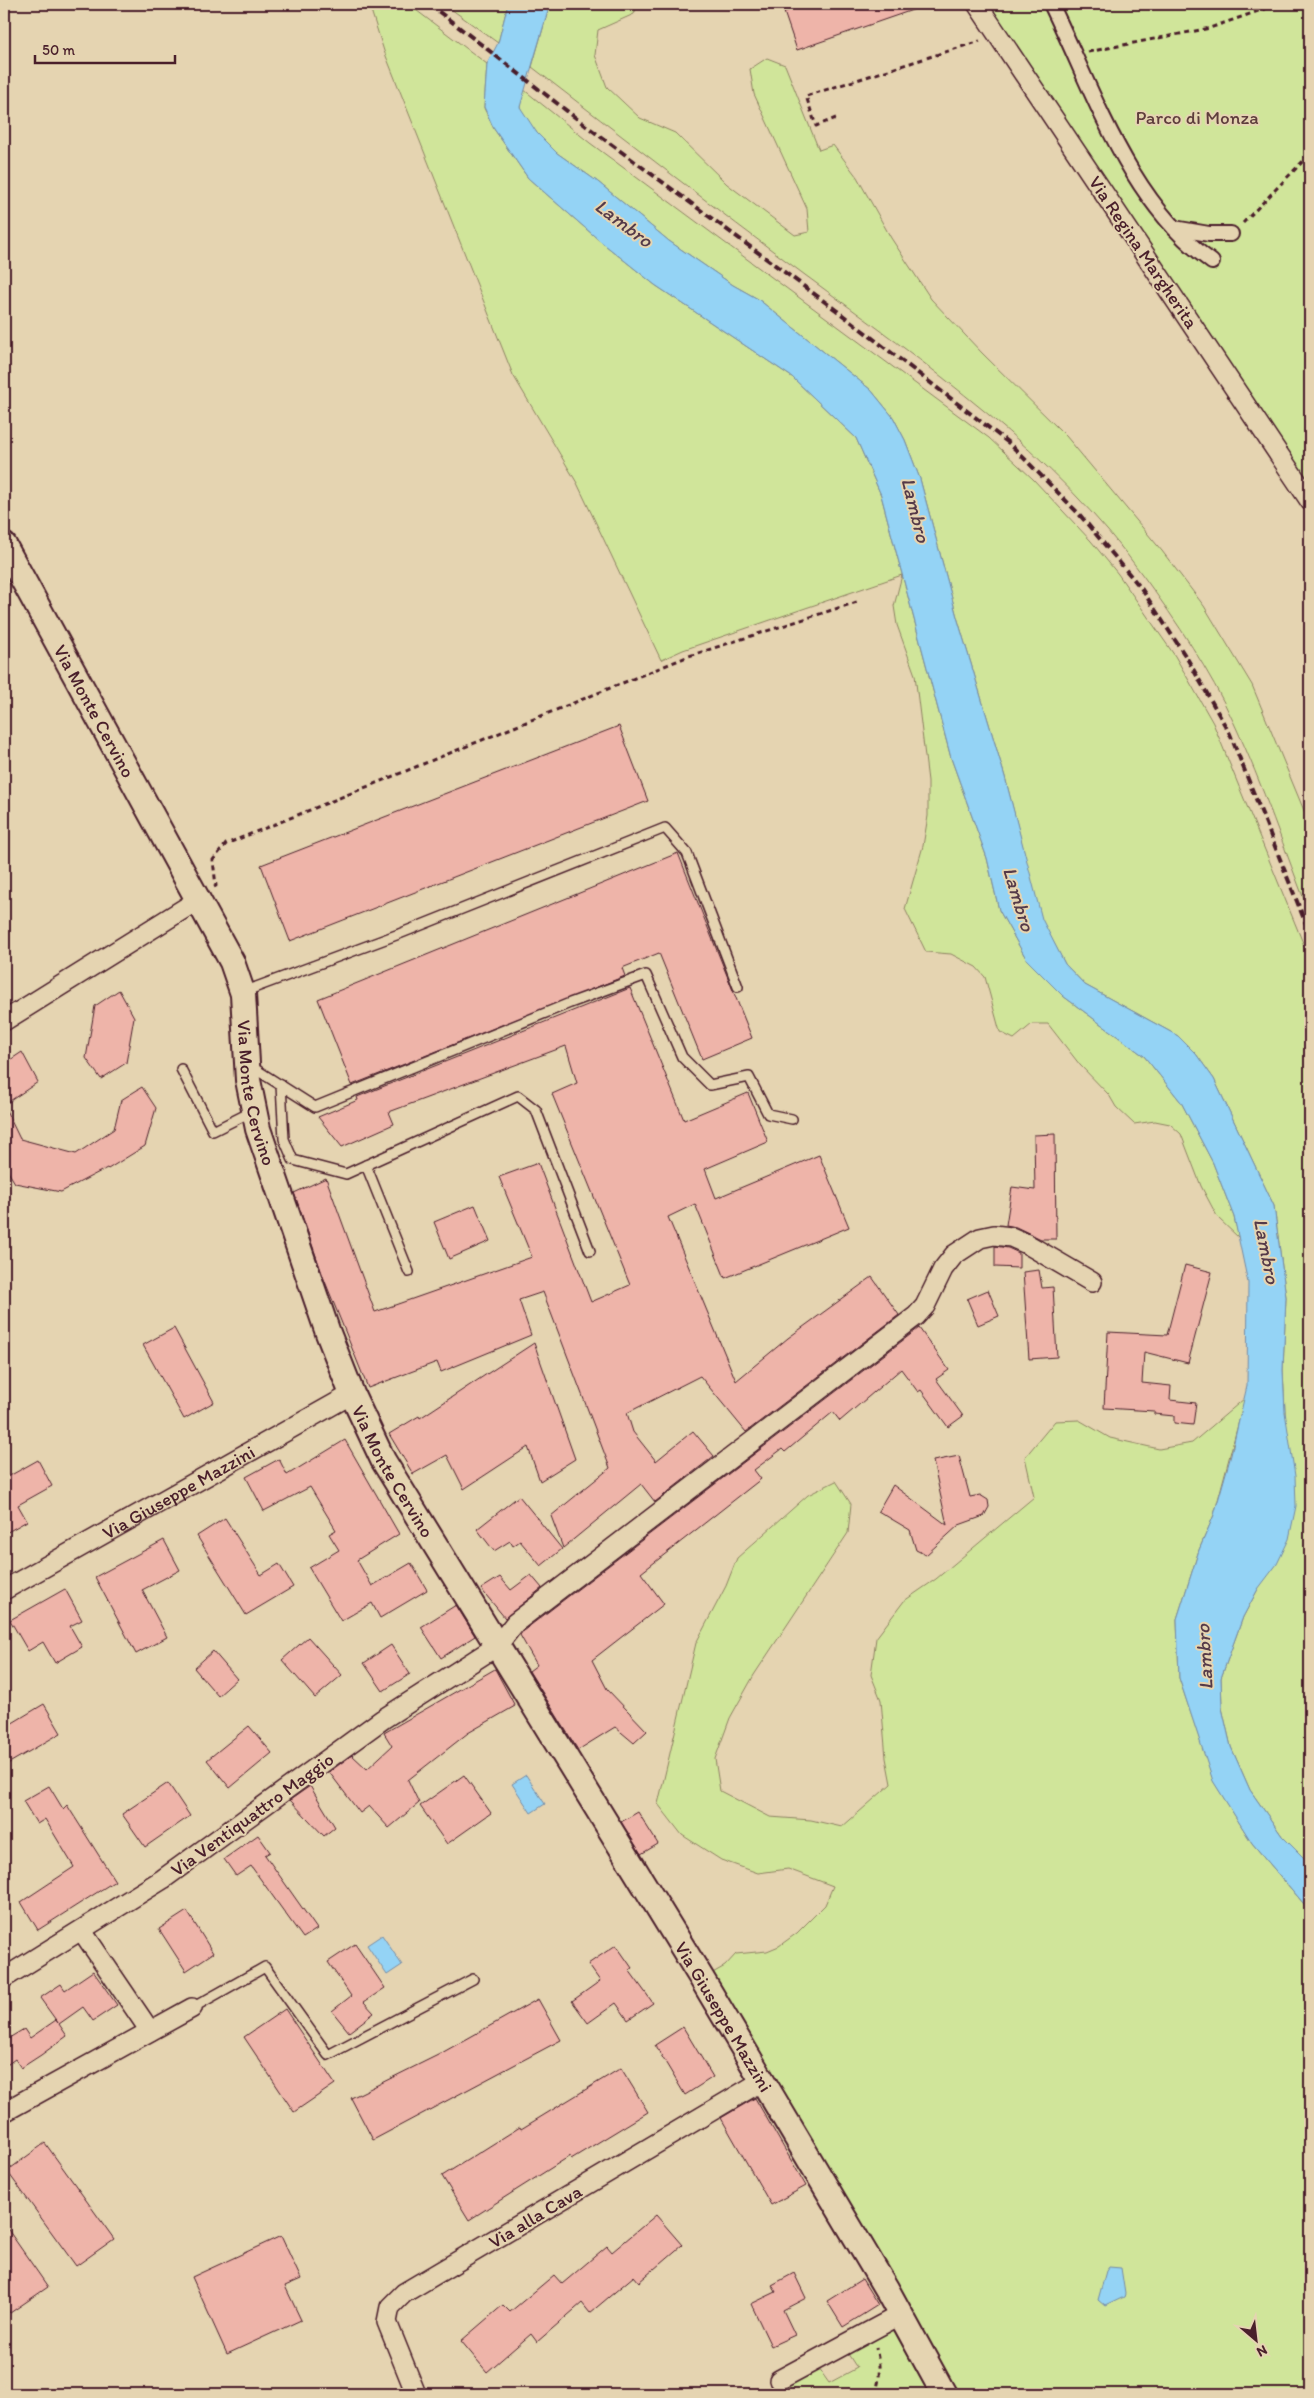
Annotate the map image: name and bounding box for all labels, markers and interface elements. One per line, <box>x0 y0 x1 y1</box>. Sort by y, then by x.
scale bar <box>35 32 175 64</box>
text: 50 m <box>42 41 75 59</box>
park label: Parco di Monza <box>1135 106 1259 129</box>
street label: Via Regina Margherita <box>1084 172 1203 333</box>
water label: Lambro <box>590 194 658 253</box>
water label: Lambro <box>896 475 936 546</box>
street label: Via Monte Cervino <box>49 641 140 782</box>
water label: Lambro <box>998 864 1040 935</box>
street label: Via Monte Cervino <box>233 1019 281 1169</box>
water label: Lambro <box>1249 1216 1285 1286</box>
street label: Via Monte Cervino <box>347 1401 439 1542</box>
street label: Via Giuseppe Mazzini <box>98 1440 259 1544</box>
water label: Lambro <box>1190 1623 1218 1691</box>
street label: Via Ventiquattro Maggio <box>166 1747 338 1881</box>
street label: Via Giuseppe Mazzini <box>670 1937 777 2096</box>
street label: Via alla Cava <box>484 2180 586 2253</box>
north arrow <box>1232 2316 1282 2366</box>
text: N <box>1254 2341 1270 2361</box>

